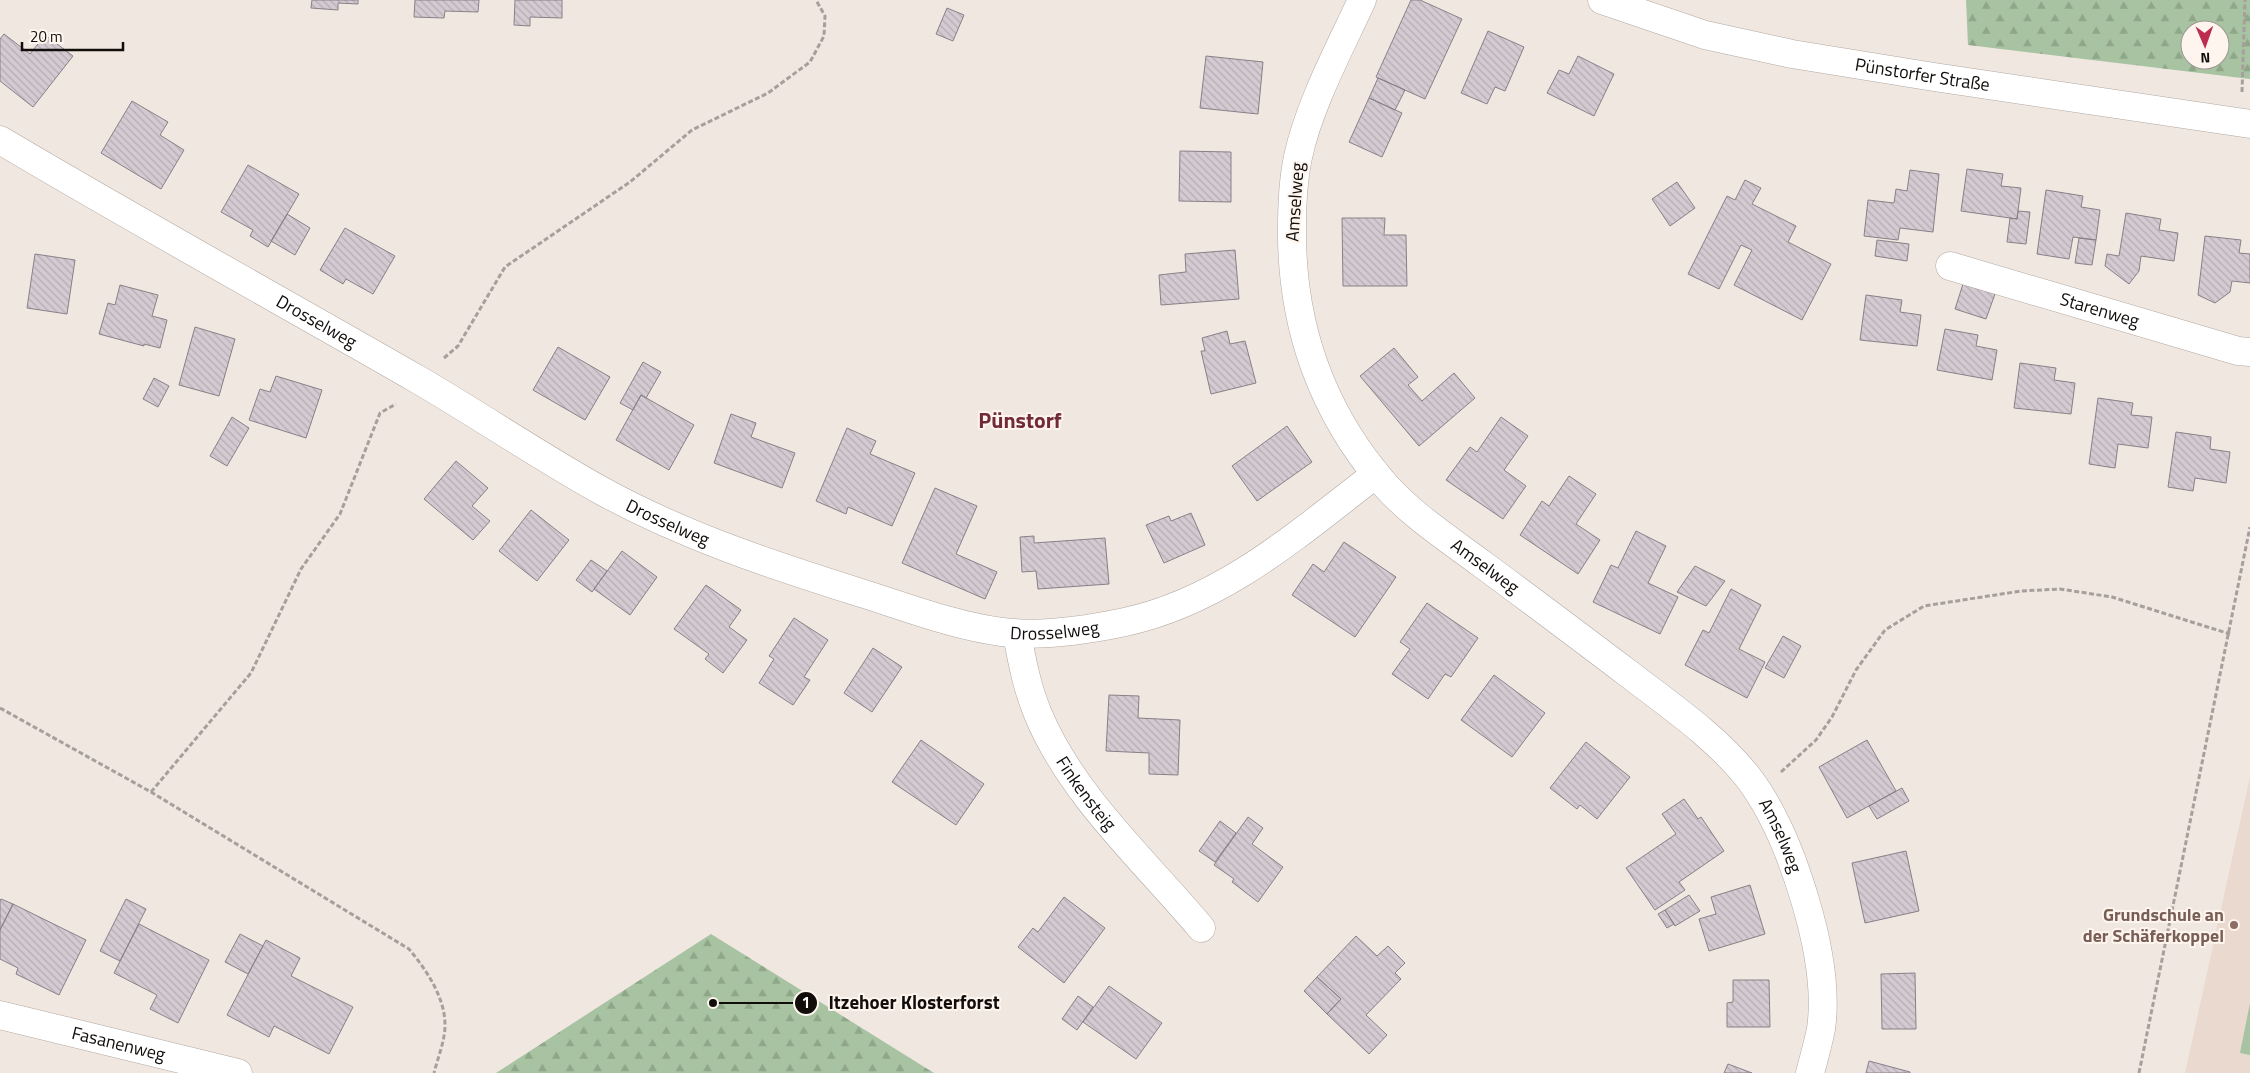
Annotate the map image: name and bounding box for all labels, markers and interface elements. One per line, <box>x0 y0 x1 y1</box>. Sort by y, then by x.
scale bar <box>22 20 124 52</box>
north arrow <box>2180 20 2230 70</box>
text: 20 m <box>30 25 63 48</box>
text: N <box>2200 48 2211 69</box>
street label: Pünstorfer Straße <box>1853 50 1992 98</box>
street label: Amselweg <box>1278 161 1311 242</box>
street label: Starenweg <box>2057 285 2143 334</box>
street label: Drosselweg <box>271 287 362 355</box>
district label: Pünstorf <box>978 403 1062 437</box>
street label: Drosselweg <box>621 492 714 553</box>
street label: Amselweg <box>1445 531 1525 600</box>
street label: Drosselweg <box>1009 613 1101 647</box>
street label: Finkensteig <box>1050 751 1123 836</box>
street label: Amselweg <box>1752 793 1809 877</box>
place label: Grundschule an der Schäferkoppel <box>2083 901 2224 949</box>
marker: Grundschule an der Schäferkoppel <box>2228 919 2240 931</box>
callout: Itzehoer Klosterforst <box>794 986 1010 1020</box>
text: Itzehoer Klosterforst <box>828 987 1000 1016</box>
text: 1 <box>802 991 810 1014</box>
street label: Fasanenweg <box>69 1019 168 1068</box>

